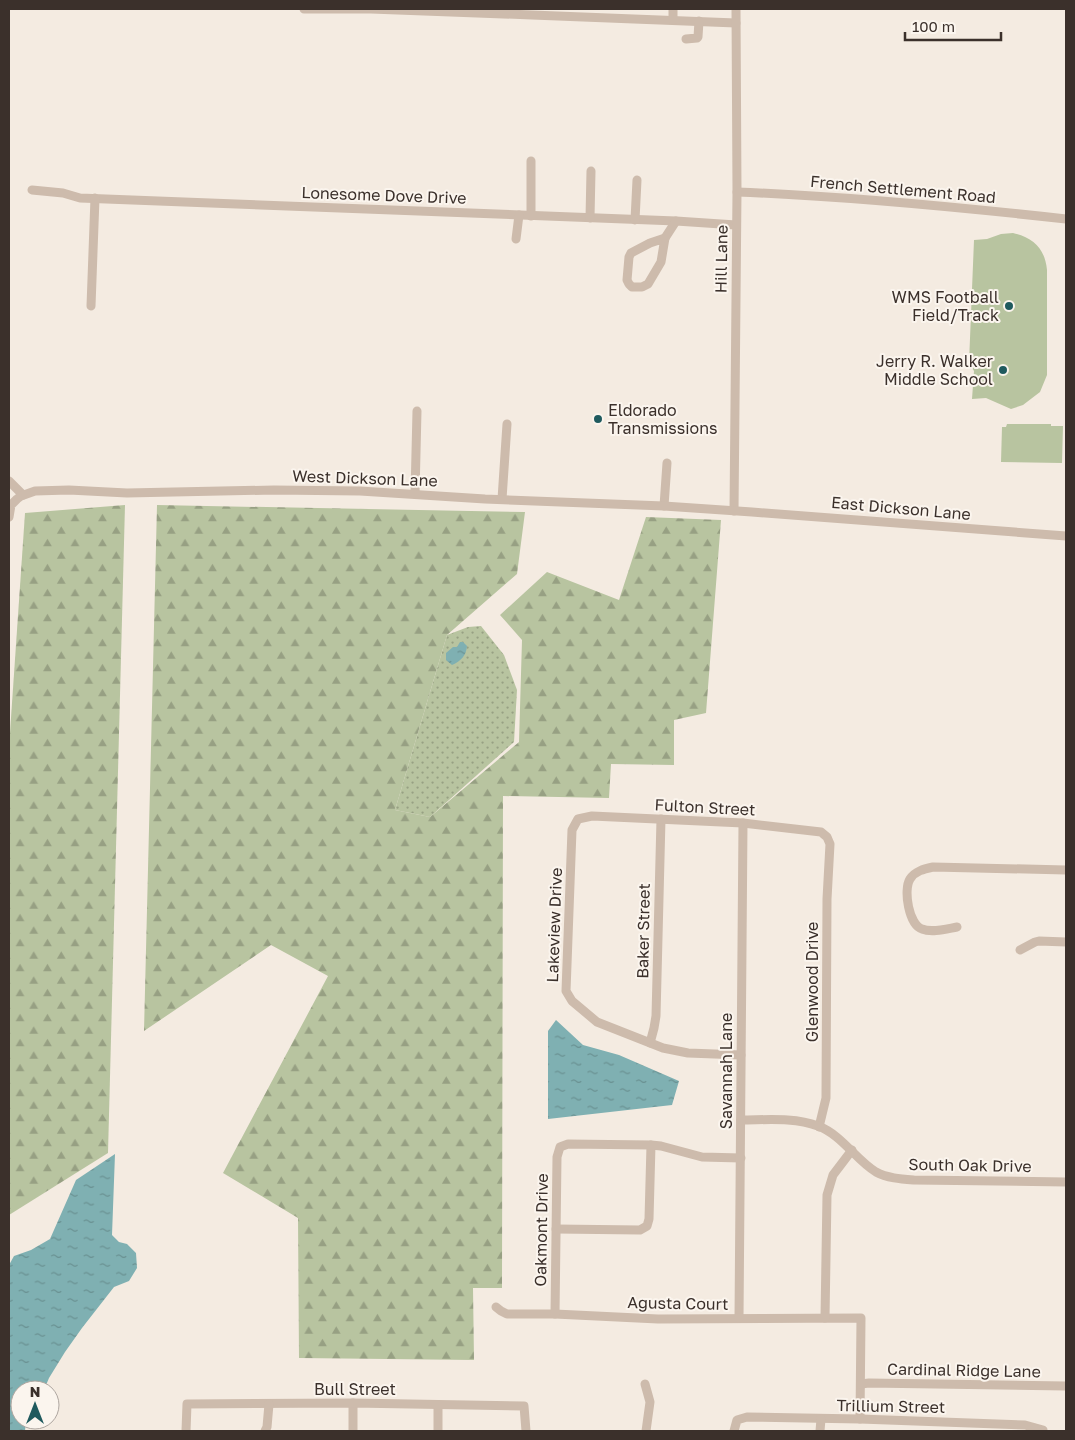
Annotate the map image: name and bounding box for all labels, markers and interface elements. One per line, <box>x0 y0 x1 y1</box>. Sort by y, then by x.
scale bar <box>905 10 1001 42</box>
text: 100 m <box>912 17 955 35</box>
street label: French Settlement Road <box>809 171 997 207</box>
street label: Lonesome Dove Drive <box>301 182 467 208</box>
street label: Hill Lane <box>710 225 732 293</box>
place label: WMS Football Field/Track <box>892 287 999 325</box>
marker: WMS Football Field/Track <box>1003 300 1015 312</box>
place label: Jerry R. Walker Middle School <box>876 351 993 389</box>
marker: Jerry R. Walker Middle School <box>997 364 1009 376</box>
place label: Eldorado Transmissions <box>608 400 718 438</box>
marker: Eldorado Transmissions <box>592 413 604 425</box>
street label: West Dickson Lane <box>292 465 438 491</box>
street label: East Dickson Lane <box>830 492 972 524</box>
street label: Fulton Street <box>654 794 756 820</box>
street label: Lakeview Drive <box>542 867 566 983</box>
street label: Baker Street <box>632 883 654 979</box>
street label: Glenwood Drive <box>802 922 822 1042</box>
street label: Savannah Lane <box>716 1013 736 1129</box>
street label: South Oak Drive <box>908 1154 1032 1176</box>
street label: Oakmont Drive <box>530 1173 552 1287</box>
street label: Agusta Court <box>627 1292 729 1314</box>
street label: Cardinal Ridge Lane <box>887 1359 1041 1381</box>
street label: Bull Street <box>314 1379 396 1399</box>
north arrow <box>10 1380 60 1430</box>
text: N <box>30 1383 40 1400</box>
street label: Trillium Street <box>836 1395 946 1417</box>

